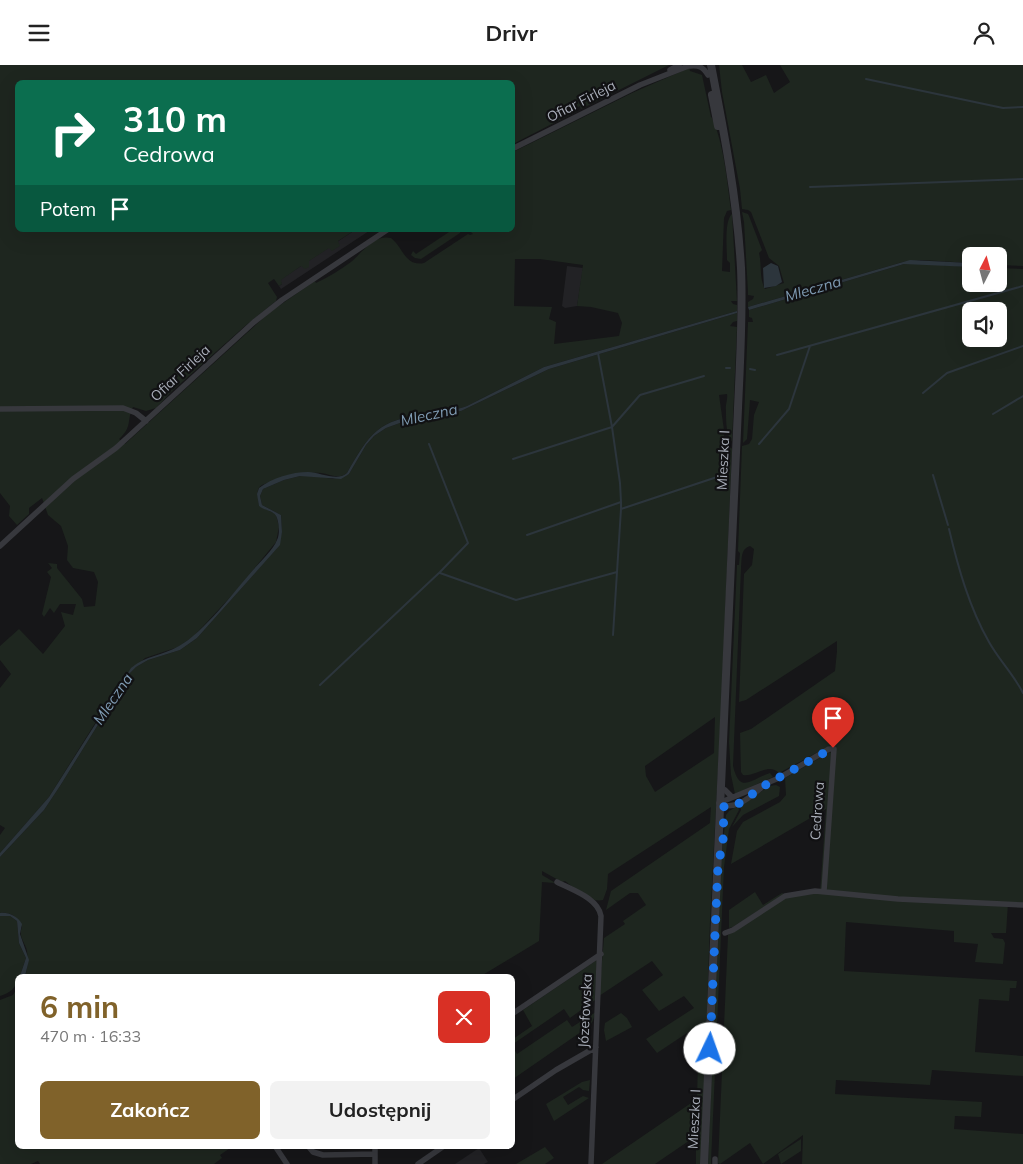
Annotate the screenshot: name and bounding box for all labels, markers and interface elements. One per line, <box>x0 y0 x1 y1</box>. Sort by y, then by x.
icon: menu <box>25 19 53 47</box>
text: Drivr <box>486 19 537 47</box>
icon: person <box>970 19 998 47</box>
street label: Ofiar Firleja <box>544 76 618 126</box>
text: 310 m <box>123 97 227 141</box>
icon: right <box>40 100 105 165</box>
text: Cedrowa <box>123 140 215 168</box>
icon: arrive <box>106 195 134 223</box>
text: Potem <box>40 197 96 221</box>
north arrow <box>962 247 1008 293</box>
map controls <box>962 247 1007 347</box>
water label: Mleczna <box>783 271 843 306</box>
button: sound <box>962 302 1007 347</box>
street label: Ofiar Firleja <box>146 341 214 405</box>
water label: Mleczna <box>399 399 459 430</box>
street label: Mieszka I <box>712 430 734 490</box>
water label: Mleczna <box>89 670 137 728</box>
pin <box>812 697 854 748</box>
icon: arrive <box>819 704 847 732</box>
street label: Cedrowa <box>806 781 828 841</box>
street label: Józefowska <box>574 973 596 1049</box>
text: 6 min <box>40 988 119 1026</box>
button: close <box>438 991 490 1043</box>
position arrow <box>683 1022 735 1074</box>
text: 470 m · 16:33 <box>40 1026 141 1046</box>
button: Zakończ <box>40 1081 260 1139</box>
button: Udostępnij <box>270 1081 490 1139</box>
street label: Mieszka I <box>683 1089 705 1149</box>

